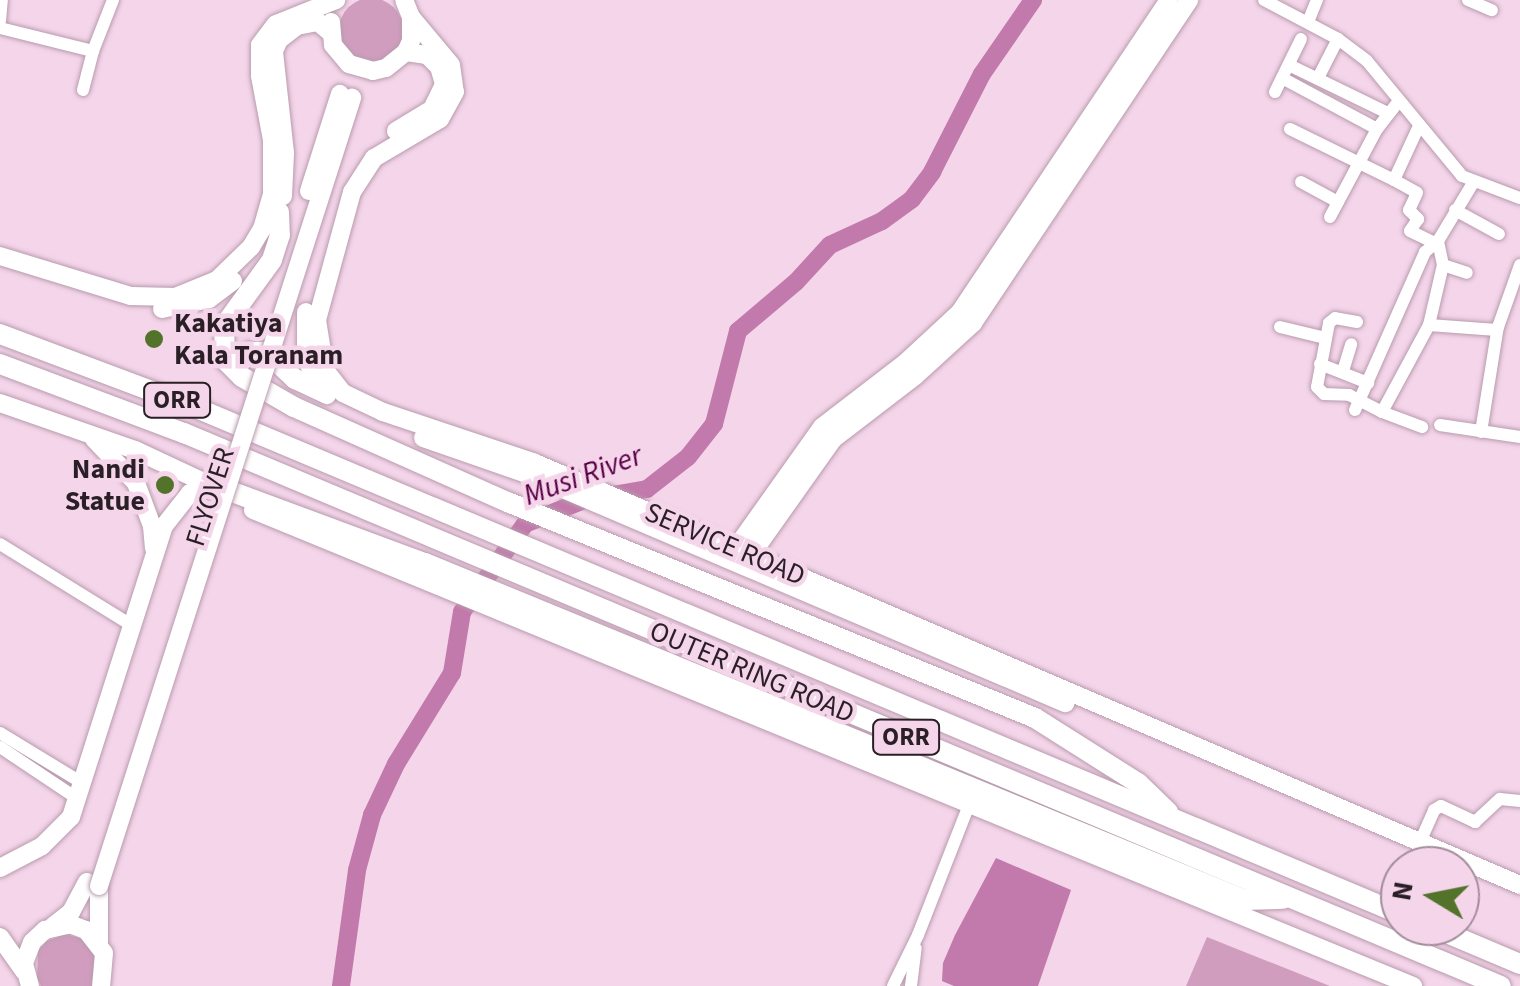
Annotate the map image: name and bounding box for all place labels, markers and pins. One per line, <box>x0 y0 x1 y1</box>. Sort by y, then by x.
place label: Kakatiya Kala Toranam <box>174 306 343 372</box>
marker: Kakatiya Kala Toranam <box>143 328 165 350</box>
place label: Nandi Statue <box>65 452 145 518</box>
marker: Nandi Statue <box>154 474 176 496</box>

